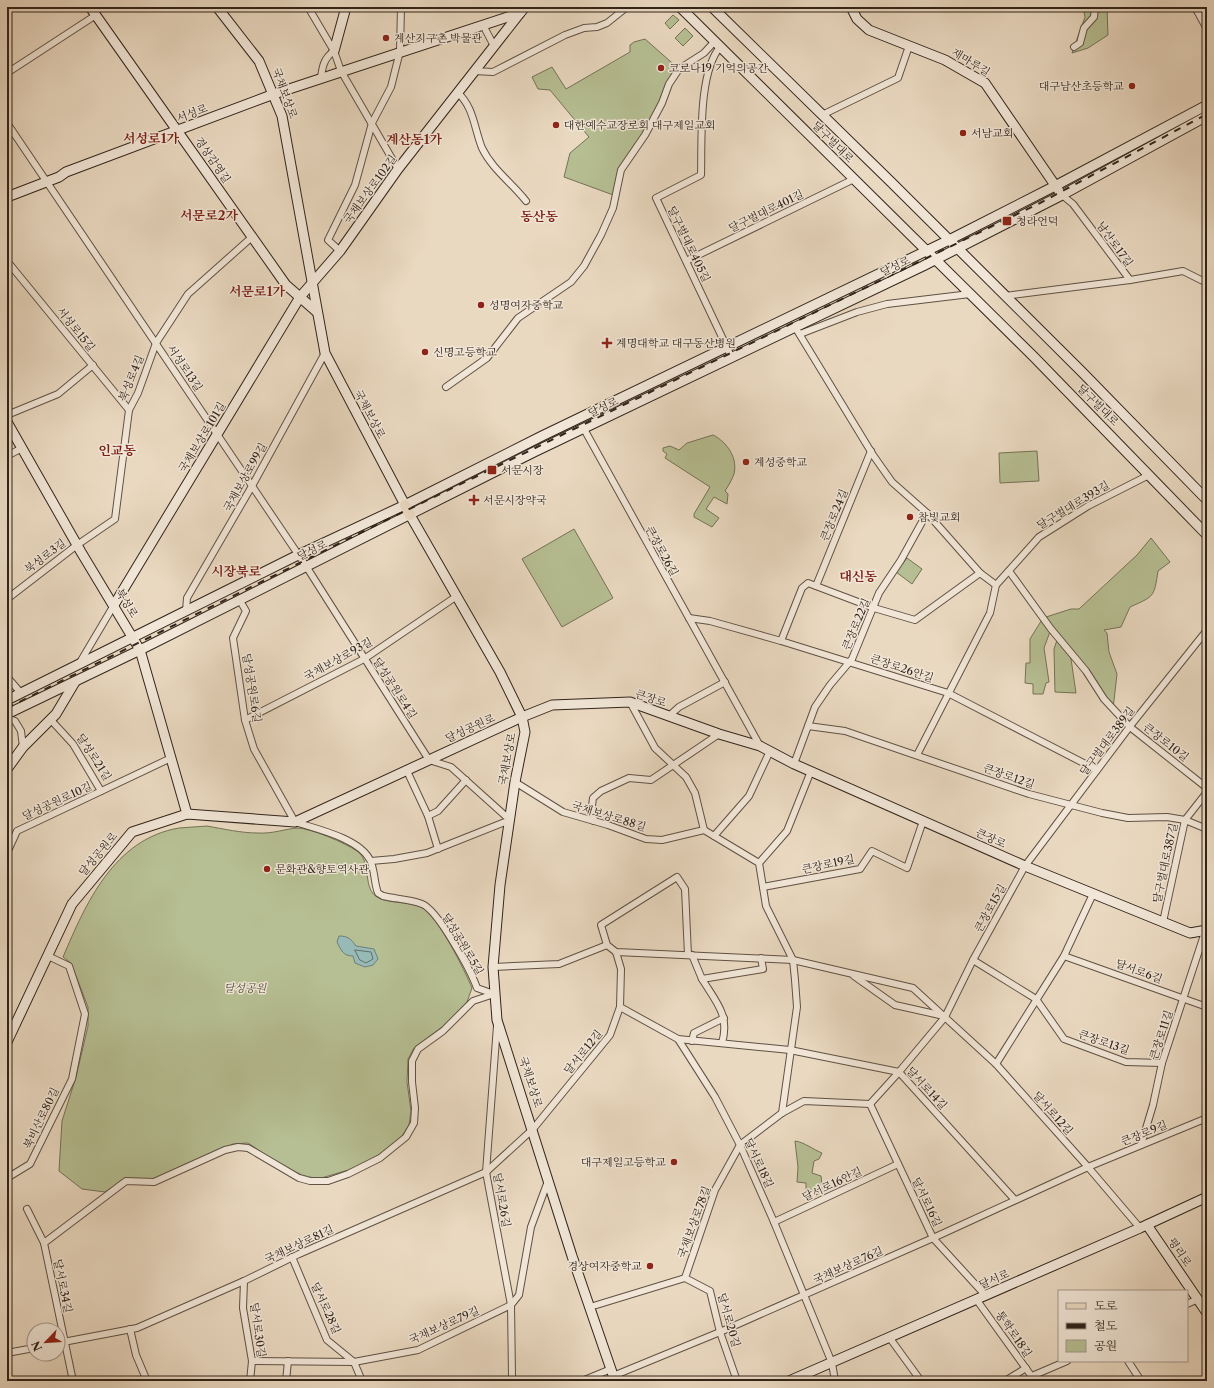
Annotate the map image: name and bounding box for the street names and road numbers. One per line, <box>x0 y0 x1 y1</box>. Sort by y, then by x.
street label: 재마루길 <box>949 45 993 79</box>
street label: 국채보상로 <box>269 66 301 121</box>
street label: 서성로 <box>175 101 210 125</box>
street label: 달구벌대로 <box>809 118 857 166</box>
street label: 경상감영길 <box>192 134 234 186</box>
street label: 국채보상로102길 <box>340 152 400 226</box>
street label: 달구벌대로401길 <box>726 187 806 235</box>
street label: 달구벌대로405길 <box>665 204 713 284</box>
street label: 남산로17길 <box>1094 219 1136 269</box>
street label: 달성로 <box>878 253 913 279</box>
street label: 서성로15길 <box>54 304 98 354</box>
street label: 서성로13길 <box>164 342 206 394</box>
street label: 북성로4길 <box>115 353 147 403</box>
street label: 달구벌대로 <box>1074 381 1122 429</box>
street label: 국채보상로 <box>351 387 389 441</box>
street label: 달성로 <box>586 394 621 420</box>
street label: 국채보상로101길 <box>175 399 229 475</box>
street label: 국채보상로99길 <box>220 440 270 514</box>
street label: 달구벌대로393길 <box>1034 478 1112 532</box>
street label: 큰장로24길 <box>817 487 851 543</box>
street label: 큰장로26길 <box>642 523 682 579</box>
street label: 북성로3길 <box>21 536 69 576</box>
street label: 달성로 <box>295 537 330 563</box>
street label: 북성로 <box>113 586 141 621</box>
street label: 큰장로22길 <box>839 596 873 652</box>
street label: 국채보상로93길 <box>301 634 375 684</box>
street label: 큰장로26안길 <box>868 651 936 685</box>
street label: 달성공원로6길 <box>240 652 264 724</box>
street label: 달성공원로4길 <box>370 655 420 721</box>
street label: 큰장로 <box>634 686 669 710</box>
street label: 달구벌대로389길 <box>1077 704 1137 778</box>
street label: 달성공원로 <box>443 710 497 746</box>
street label: 큰장로10길 <box>1140 720 1192 764</box>
street label: 달성로21길 <box>74 731 114 783</box>
street label: 국채보상로 <box>495 731 519 786</box>
street label: 큰장로12길 <box>981 761 1037 791</box>
street label: 달성공원로10길 <box>20 779 94 823</box>
street label: 국채보상로88길 <box>570 798 648 834</box>
street label: 달구벌대로387길 <box>1150 822 1180 904</box>
street label: 큰장로 <box>974 825 1009 851</box>
street label: 달성공원로 <box>76 829 121 879</box>
street label: 큰장로19길 <box>800 852 856 876</box>
street label: 큰장로15길 <box>971 881 1009 935</box>
street label: 달성공원로5길 <box>439 911 487 977</box>
street label: 달서로6길 <box>1114 956 1164 986</box>
street label: 큰장로11길 <box>1146 1008 1176 1062</box>
street label: 달서로12길 <box>561 1027 605 1077</box>
street label: 큰장로13길 <box>1077 1027 1131 1057</box>
street label: 국채보상로 <box>516 1055 546 1110</box>
street label: 달서로14길 <box>904 1064 950 1112</box>
street label: 북비산로80길 <box>20 1085 62 1151</box>
street label: 달서로12길 <box>1030 1088 1076 1138</box>
street label: 큰장로9길 <box>1119 1117 1169 1149</box>
street label: 달서로18길 <box>741 1136 777 1190</box>
street label: 달서로16안길 <box>800 1164 864 1204</box>
street label: 달서로26길 <box>490 1172 514 1228</box>
street label: 달서로16길 <box>909 1175 945 1229</box>
street label: 국채보상로78길 <box>674 1184 714 1260</box>
street label: 국채보상로81길 <box>262 1222 336 1266</box>
street label: 평리로 <box>1165 1235 1195 1269</box>
street label: 국채보상로76길 <box>811 1243 885 1287</box>
street label: 달서로34길 <box>50 1258 76 1314</box>
street label: 달서로 <box>977 1266 1012 1292</box>
street label: 달서로28길 <box>308 1280 344 1336</box>
street label: 달서로20길 <box>715 1291 743 1349</box>
street label: 달서로30길 <box>247 1302 269 1358</box>
street label: 국채보상로79길 <box>407 1303 481 1347</box>
street label: 통학로18길 <box>993 1308 1035 1360</box>

